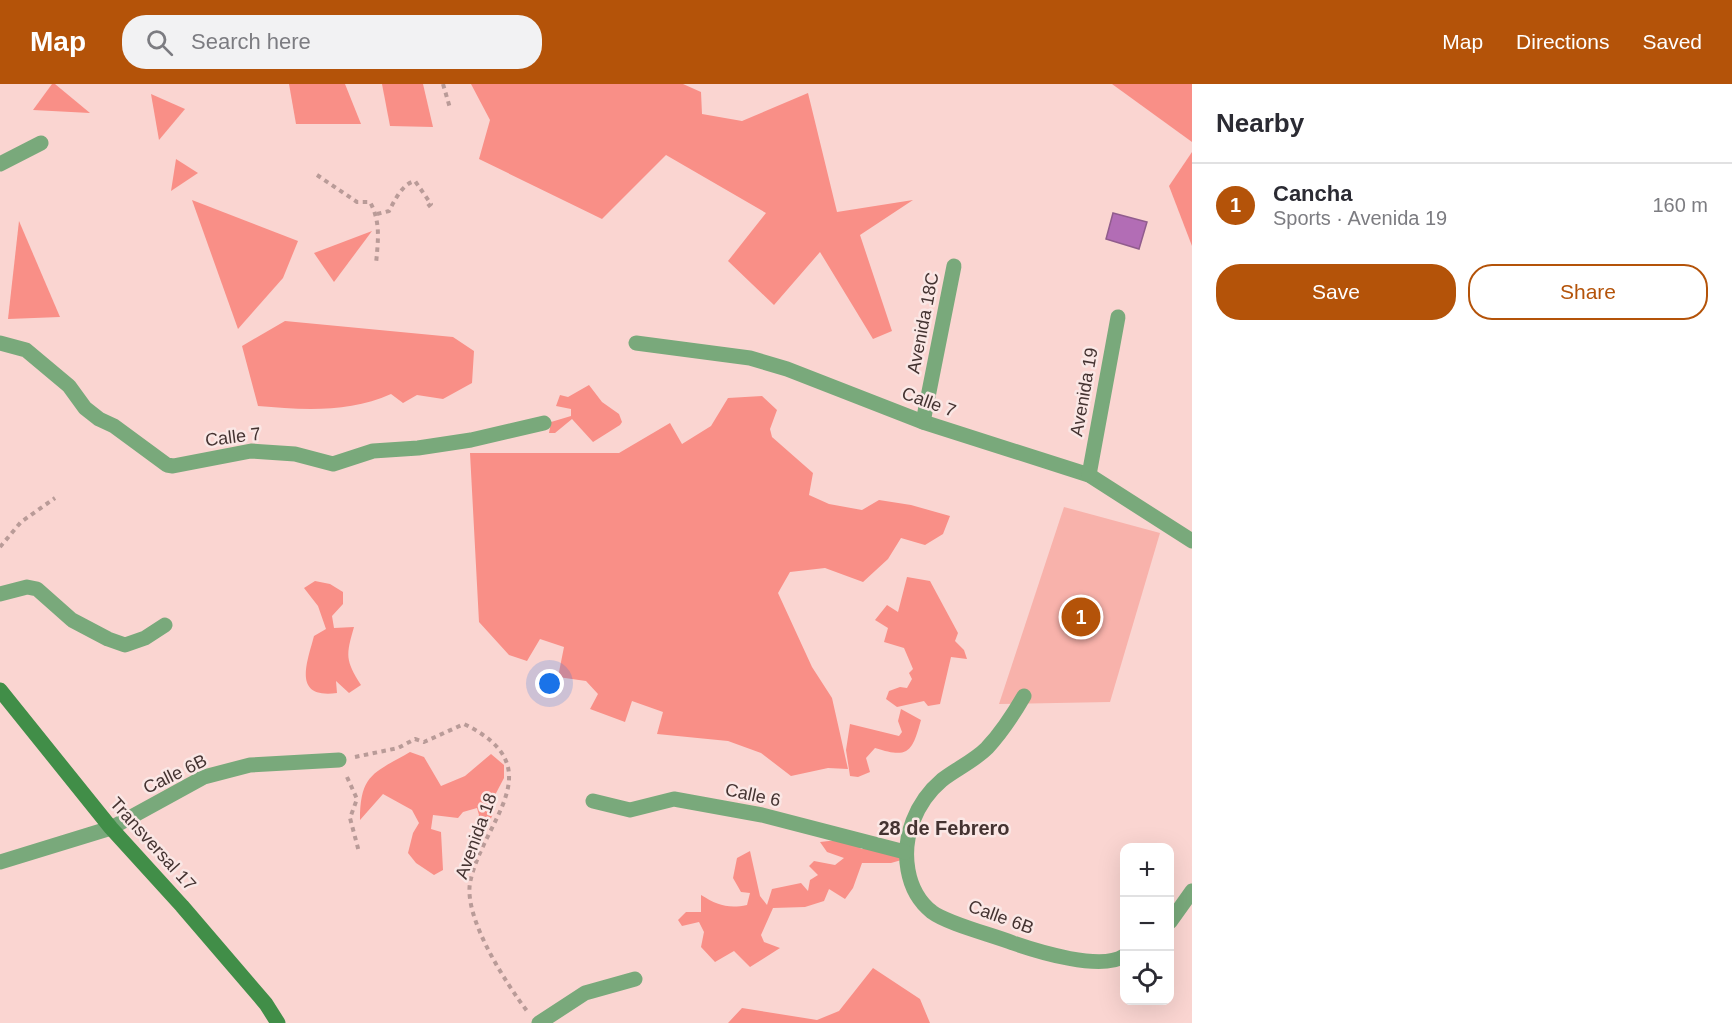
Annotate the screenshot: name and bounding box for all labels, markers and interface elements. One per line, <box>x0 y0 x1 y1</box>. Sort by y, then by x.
search box <box>122 15 542 69</box>
text: Map <box>30 26 86 57</box>
icon: search <box>143 26 176 59</box>
text: Search here <box>191 29 311 54</box>
text: Map <box>1442 30 1483 53</box>
text: Directions <box>1516 30 1609 53</box>
text: Saved <box>1642 30 1702 53</box>
text: Nearby <box>1216 108 1304 138</box>
text: Cancha <box>1273 181 1352 206</box>
text: 1 <box>1230 194 1241 216</box>
text: 160 m <box>1652 194 1708 216</box>
text: Sports · Avenida 19 <box>1273 207 1447 229</box>
button: Save <box>1216 264 1456 320</box>
button: Share <box>1468 264 1708 320</box>
street label: Avenida 18C <box>903 271 943 375</box>
street label: Avenida 19 <box>1066 346 1102 438</box>
street label: Calle 7 <box>899 383 959 421</box>
street label: Calle 7 <box>204 424 262 450</box>
pin: 1 <box>1062 594 1100 640</box>
your location <box>535 669 564 698</box>
street label: Calle 6B <box>140 750 210 798</box>
street label: Calle 6 <box>724 779 782 811</box>
street label: Avenida 18 <box>451 790 501 882</box>
street label: Transversal 17 <box>106 793 200 895</box>
district label: 28 de Febrero <box>878 817 1010 839</box>
map controls <box>1120 843 1174 1005</box>
button: + <box>1120 843 1174 897</box>
street label: Calle 6B <box>966 896 1036 938</box>
button: − <box>1120 897 1174 951</box>
button: locate <box>1120 951 1174 1005</box>

